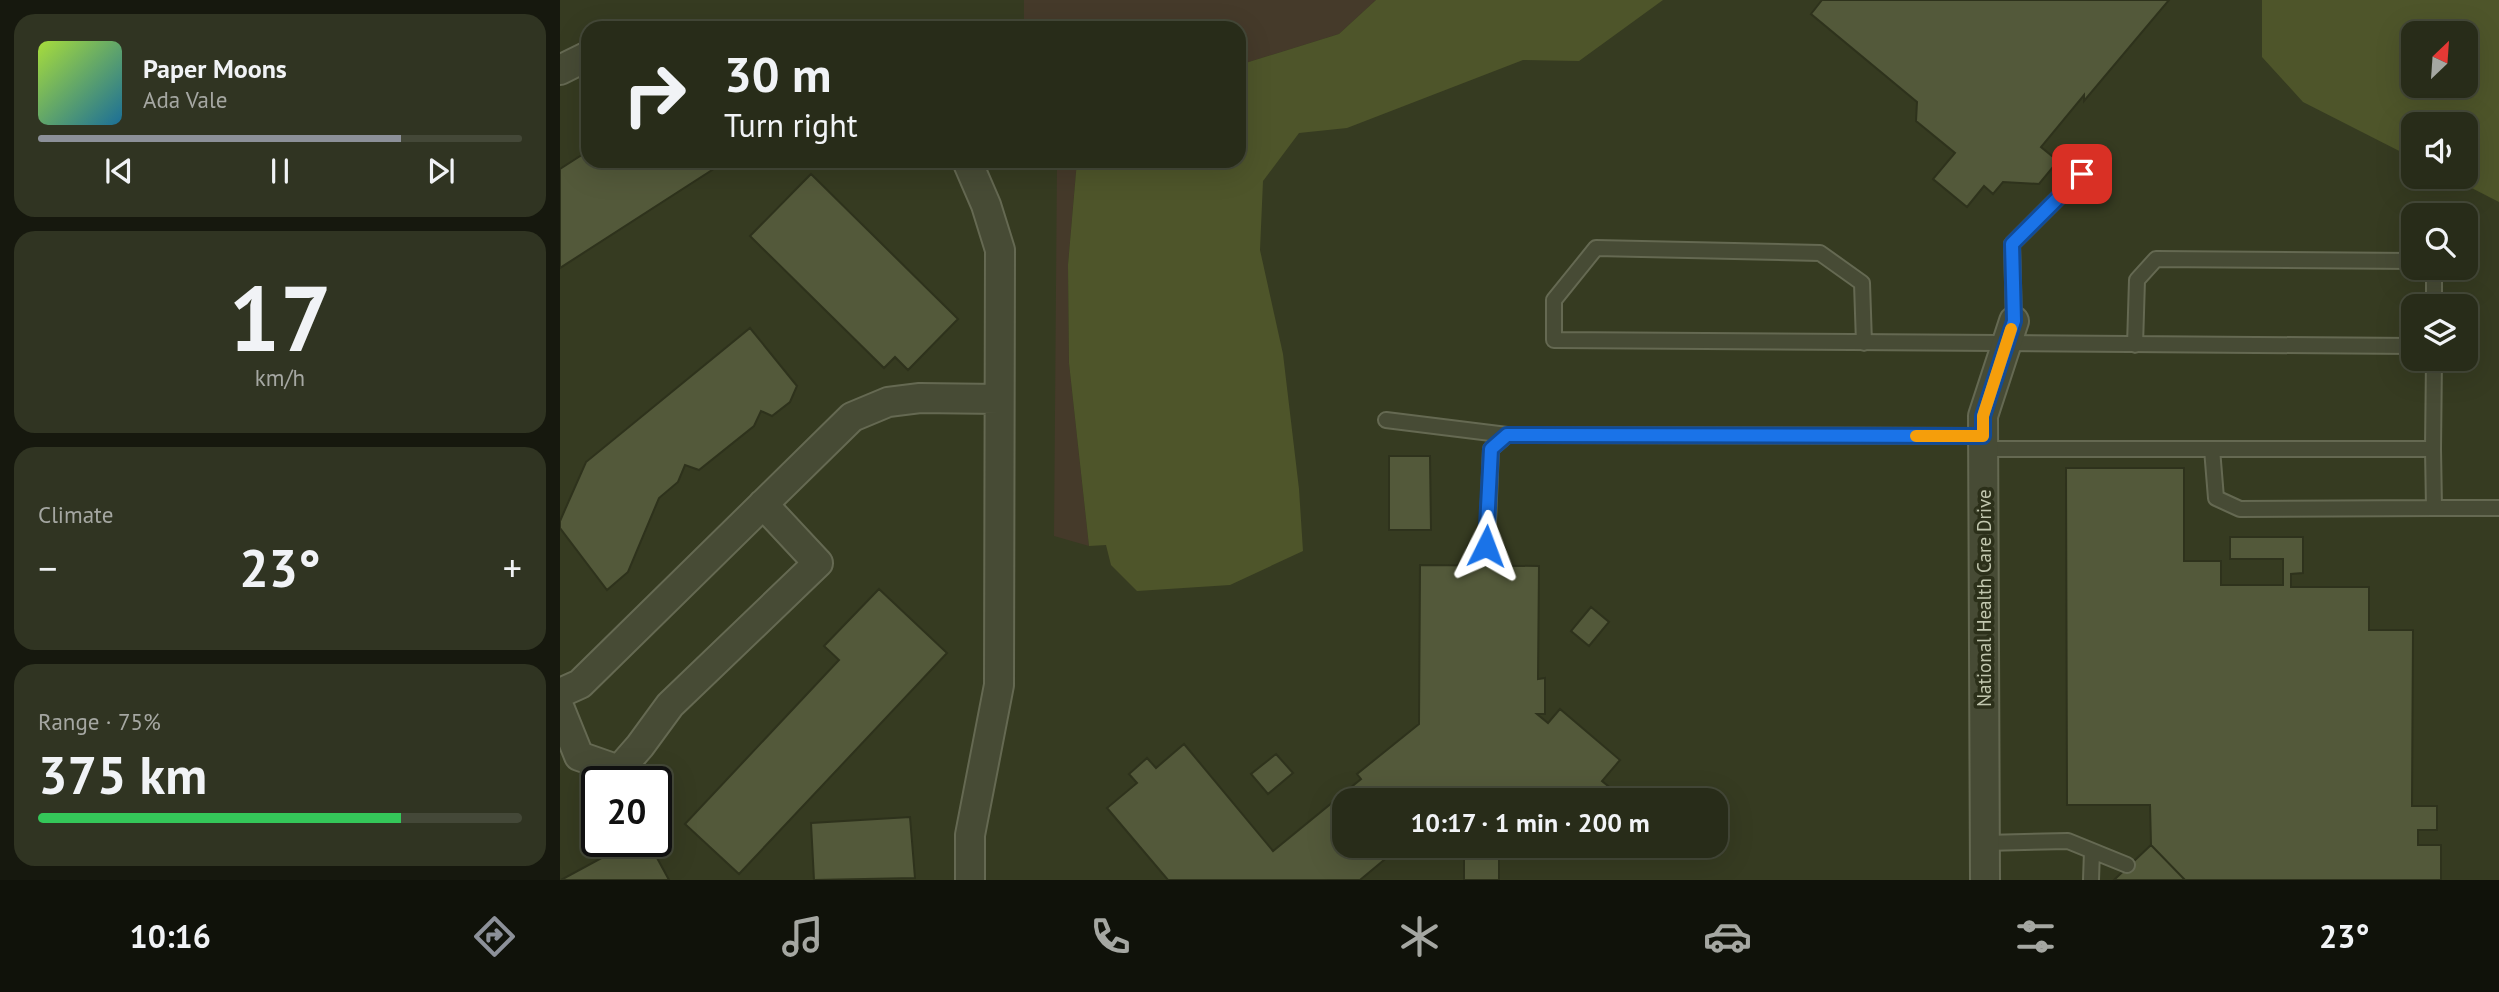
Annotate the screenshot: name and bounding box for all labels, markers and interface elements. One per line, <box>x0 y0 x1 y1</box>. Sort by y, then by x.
north arrow <box>2401 21 2478 98</box>
map controls <box>2401 21 2478 371</box>
text: 30 m <box>724 42 831 106</box>
icon: right <box>609 49 700 140</box>
text: Paper Moons <box>143 52 287 85</box>
text: Ada Vale <box>143 85 227 114</box>
text: Turn right <box>724 104 858 146</box>
button: sound <box>2401 112 2478 189</box>
pin <box>2052 144 2112 204</box>
icon: previous <box>100 152 138 190</box>
icon: pause <box>261 152 299 190</box>
icon: next <box>422 152 460 190</box>
icon: arrive <box>2063 155 2101 193</box>
button: search <box>2401 203 2478 280</box>
text: 17 <box>228 258 332 376</box>
button: layers <box>2401 294 2478 371</box>
text: km/h <box>255 363 305 392</box>
street label: National Health Care Drive <box>1972 489 1996 707</box>
text: Climate <box>38 500 113 529</box>
position arrow <box>1449 509 1523 583</box>
text: 23° <box>239 534 321 601</box>
text: − <box>38 543 57 592</box>
text: + <box>503 543 522 592</box>
text: Range · 75% <box>38 707 161 736</box>
text: 375 km <box>38 741 207 808</box>
speed limit sign: 20 <box>581 766 672 857</box>
text: 10:17 · 1 min · 200 m <box>1410 806 1650 839</box>
icon: directions <box>470 912 519 961</box>
icon: music <box>778 912 827 961</box>
icon: phone <box>1086 912 1135 961</box>
icon: climate <box>1395 912 1444 961</box>
icon: car <box>1703 912 1752 961</box>
icon: filters <box>2011 912 2060 961</box>
text: 10:16 <box>130 915 211 957</box>
text: 23° <box>2319 915 2369 957</box>

